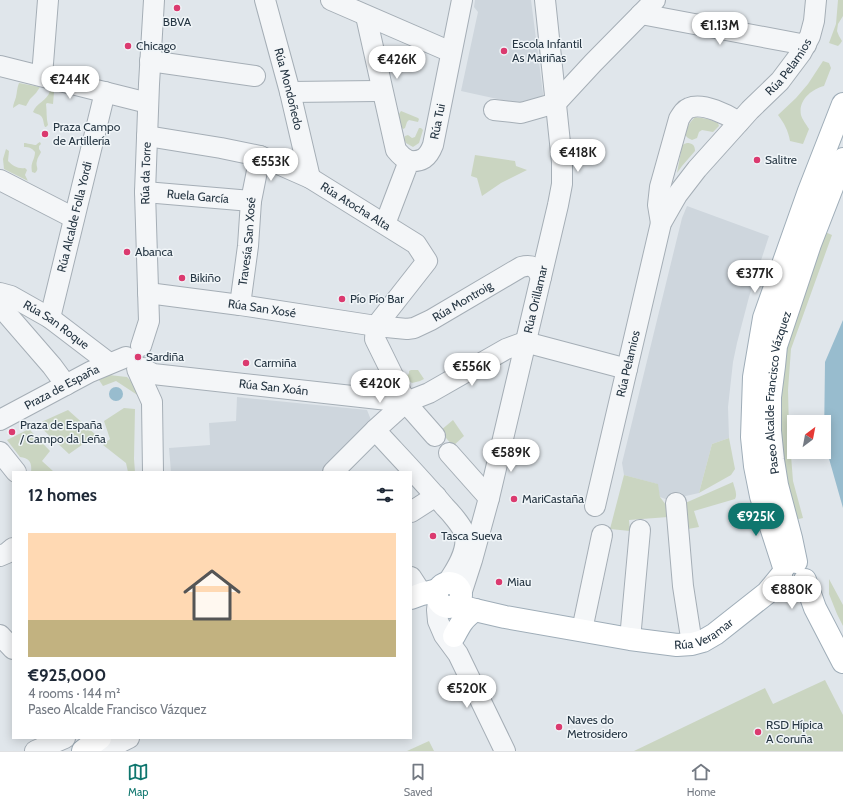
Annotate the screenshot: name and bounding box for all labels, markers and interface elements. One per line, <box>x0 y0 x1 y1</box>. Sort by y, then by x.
marker: BBVA <box>172 3 182 13</box>
pin: €1.13M <box>687 12 753 46</box>
place label: BBVA <box>163 14 192 29</box>
text: €1.13M <box>701 17 739 33</box>
place label: Escola Infantil As Mariñas <box>512 36 582 65</box>
street label: Rúa Pelamios <box>762 36 814 98</box>
place label: Chicago <box>136 38 177 53</box>
marker: Chicago <box>123 41 133 51</box>
street label: Rúa Mondoñedo <box>271 46 307 132</box>
pin: €426K <box>369 46 425 80</box>
marker: Escola Infantil As Mariñas <box>499 46 509 56</box>
text: €426K <box>378 51 416 67</box>
pin: €244K <box>42 66 98 100</box>
text: €244K <box>50 71 90 87</box>
street label: Rúa Tui <box>426 102 448 141</box>
place label: Praza Campo de Artillería <box>53 119 121 148</box>
marker: Praza Campo de Artillería <box>40 129 50 139</box>
pin: €418K <box>550 139 606 173</box>
street label: Rúa da Torre <box>137 142 154 205</box>
text: €418K <box>559 144 597 160</box>
pin: €553K <box>243 148 299 182</box>
place label: Salitre <box>765 152 797 167</box>
text: €553K <box>252 153 290 169</box>
marker: Salitre <box>752 155 762 165</box>
street label: Rúa Alcalde Folla Yordi <box>53 160 95 274</box>
street label: Rúa Atocha Alta <box>318 178 394 234</box>
street label: Ruela García <box>166 186 230 206</box>
street label: Travesía San Xosé <box>235 196 259 287</box>
place label: Abanca <box>135 244 173 259</box>
marker: Abanca <box>122 247 132 257</box>
pin: €377K <box>727 260 783 294</box>
street label: Rúa Orillamar <box>520 264 551 335</box>
text: €377K <box>737 265 773 281</box>
place label: Bikiño <box>190 270 221 285</box>
marker: Bikiño <box>177 273 187 283</box>
street label: Rúa Montroig <box>429 277 496 325</box>
place label: Pío Pío Bar <box>350 291 404 306</box>
marker: Pío Pío Bar <box>337 294 347 304</box>
street label: Rúa San Roque <box>21 296 92 352</box>
street label: Rúa San Xosé <box>227 296 297 321</box>
street label: Paseo Alcalde Francisco Vázquez <box>762 309 794 475</box>
street label: Rúa Pelamios <box>613 329 643 399</box>
place label: Sardiña <box>146 349 184 364</box>
marker: Sardiña <box>133 352 143 362</box>
pin: €556K <box>444 353 500 387</box>
place label: Carmiña <box>254 355 297 370</box>
marker: Carmiña <box>241 358 251 368</box>
text: €556K <box>453 358 491 374</box>
street label: Praza de España <box>22 361 101 413</box>
pin: €420K <box>352 370 408 404</box>
text: €420K <box>360 375 400 391</box>
street label: Rúa San Xoán <box>238 376 309 398</box>
north arrow <box>787 415 831 459</box>
map controls <box>787 415 831 459</box>
place label: Praza de España / Campo da Leña <box>19 417 106 446</box>
marker: Praza de España / Campo da Leña <box>7 427 17 437</box>
pin: €589K <box>483 439 539 473</box>
text: €589K <box>492 444 530 460</box>
icon: filters <box>374 484 396 506</box>
text: 12 homes <box>28 485 97 505</box>
place label: MariCastaña <box>522 491 584 506</box>
marker: MariCastaña <box>509 494 519 504</box>
pin: €925K <box>728 503 784 537</box>
text: €925K <box>737 508 775 524</box>
place label: Tasca Sueva <box>441 528 502 543</box>
marker: Tasca Sueva <box>428 531 438 541</box>
icon: home <box>176 559 248 631</box>
place label: Miau <box>507 574 531 589</box>
pin: €880K <box>764 576 820 610</box>
marker: Miau <box>494 577 504 587</box>
text: €880K <box>771 581 813 597</box>
street label: Rúa Veramar <box>674 615 736 652</box>
text: €925,000 <box>28 665 106 685</box>
pin: €520K <box>439 675 495 709</box>
text: €520K <box>447 680 487 696</box>
text: 4 rooms · 144 m² <box>28 685 120 701</box>
text: Paseo Alcalde Francisco Vázquez <box>28 701 207 717</box>
place label: Naves do Metrosidero <box>567 712 628 741</box>
place label: RSD Hípica A Coruña <box>766 717 823 746</box>
marker: Naves do Metrosidero <box>554 722 564 732</box>
marker: RSD Hípica A Coruña <box>753 727 763 737</box>
tab: Map <box>127 761 149 799</box>
tab: Saved <box>404 761 432 799</box>
tab: Home <box>687 761 716 799</box>

